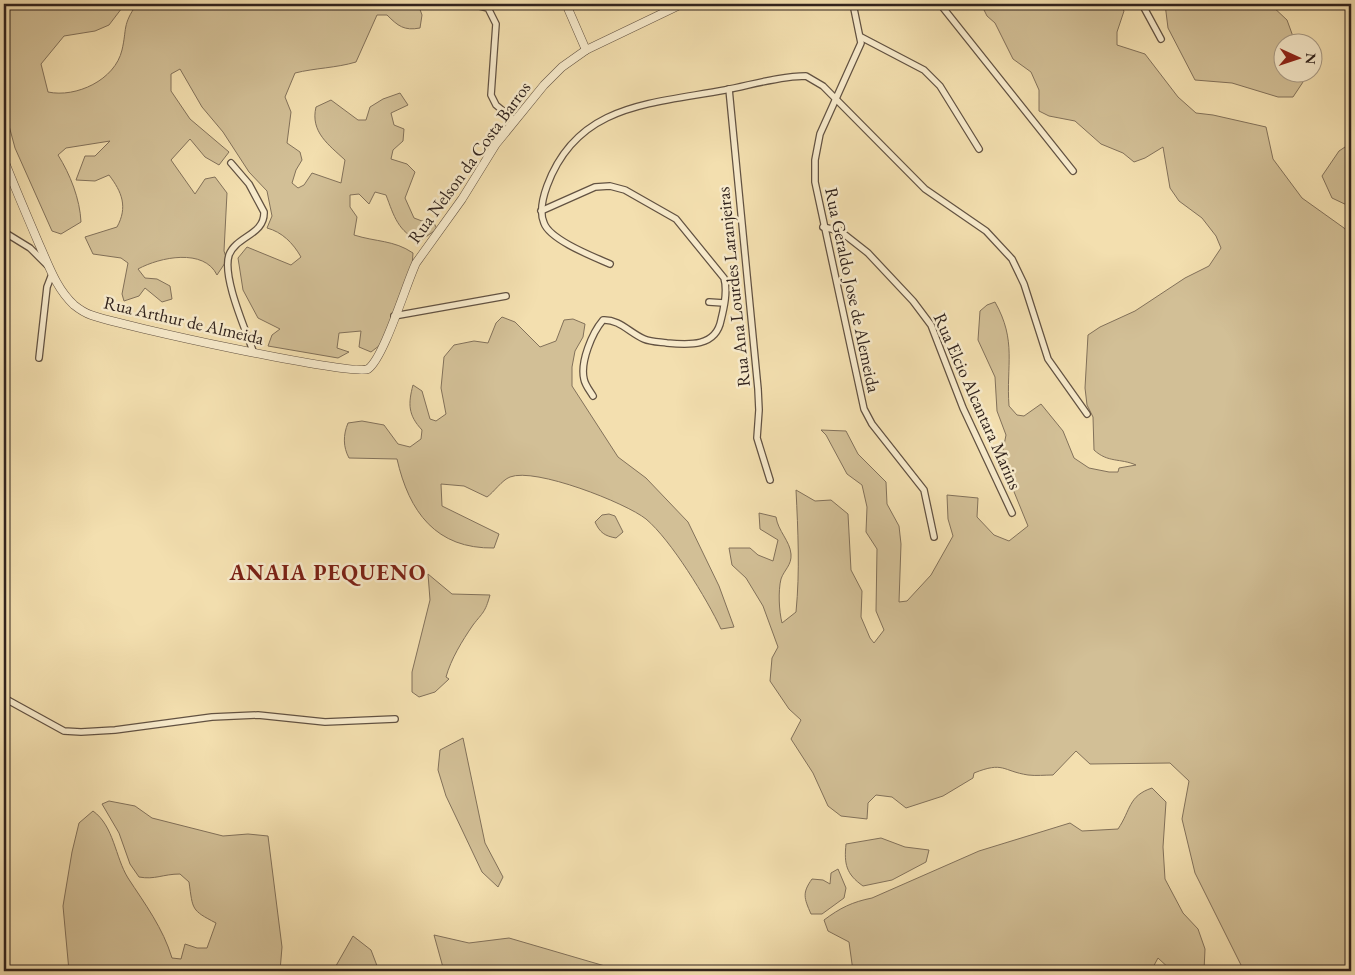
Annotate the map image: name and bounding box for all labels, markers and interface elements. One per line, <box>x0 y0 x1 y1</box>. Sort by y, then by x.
north arrow <box>1272 32 1322 82</box>
text: N <box>1302 53 1320 65</box>
street label: Rua Nelson da Costa Barros <box>402 76 536 248</box>
street label: Rua Geraldo Jose de Alemeida <box>820 185 886 395</box>
street label: Rua Ana Lourdes Laranjeiras <box>711 186 755 388</box>
street label: Rua Arthur de Almeida <box>102 290 267 350</box>
street label: Rua Elcio Alcantara Marins <box>929 309 1027 493</box>
district label: ANAIA PEQUENO <box>228 558 427 587</box>

